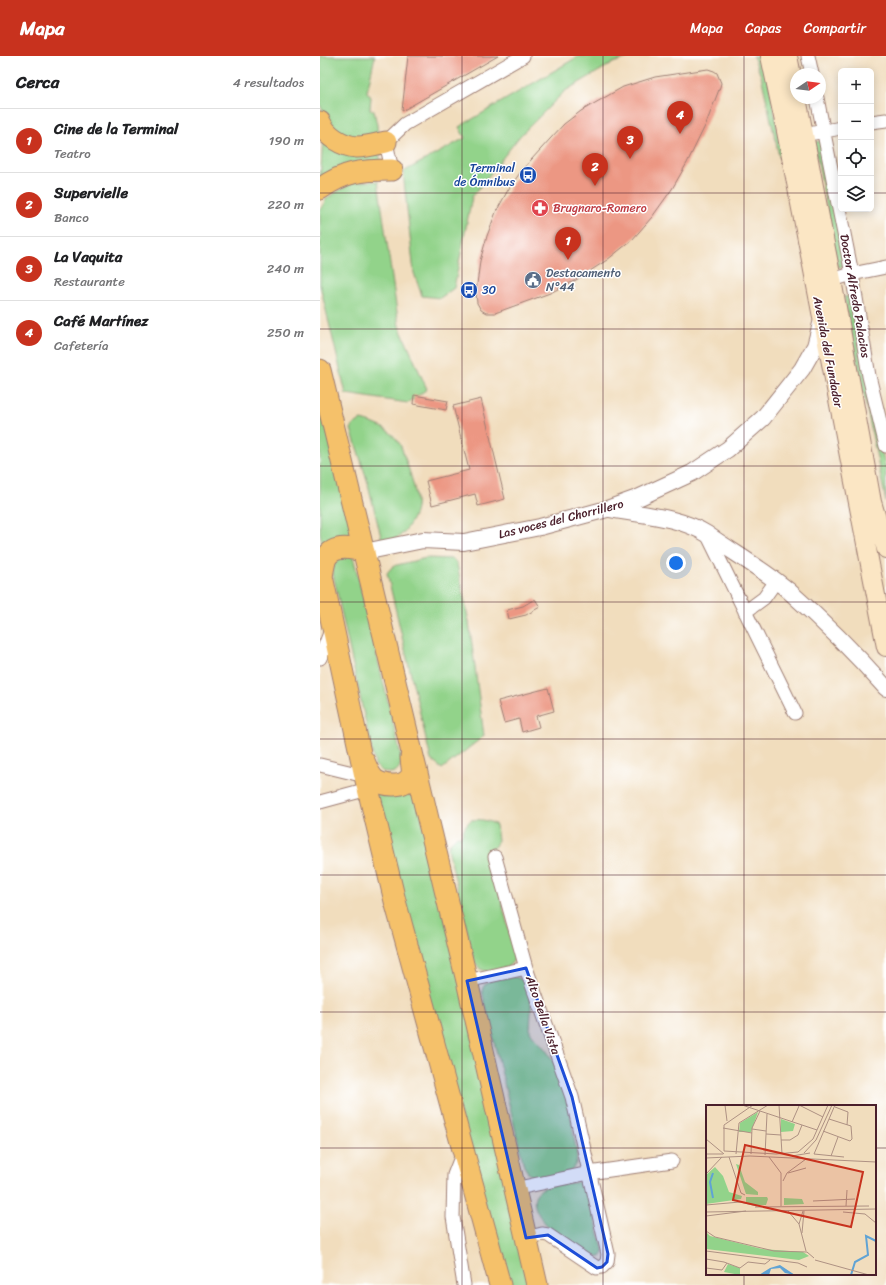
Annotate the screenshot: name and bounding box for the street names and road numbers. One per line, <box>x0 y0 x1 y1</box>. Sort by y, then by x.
street label: Doctor Alfredo Palacios <box>833 232 877 360</box>
street label: Avenida del Fundador <box>806 293 850 411</box>
street label: Las voces del Chorrillero <box>496 493 626 545</box>
street label: Alto Bella Vista <box>519 972 567 1058</box>

